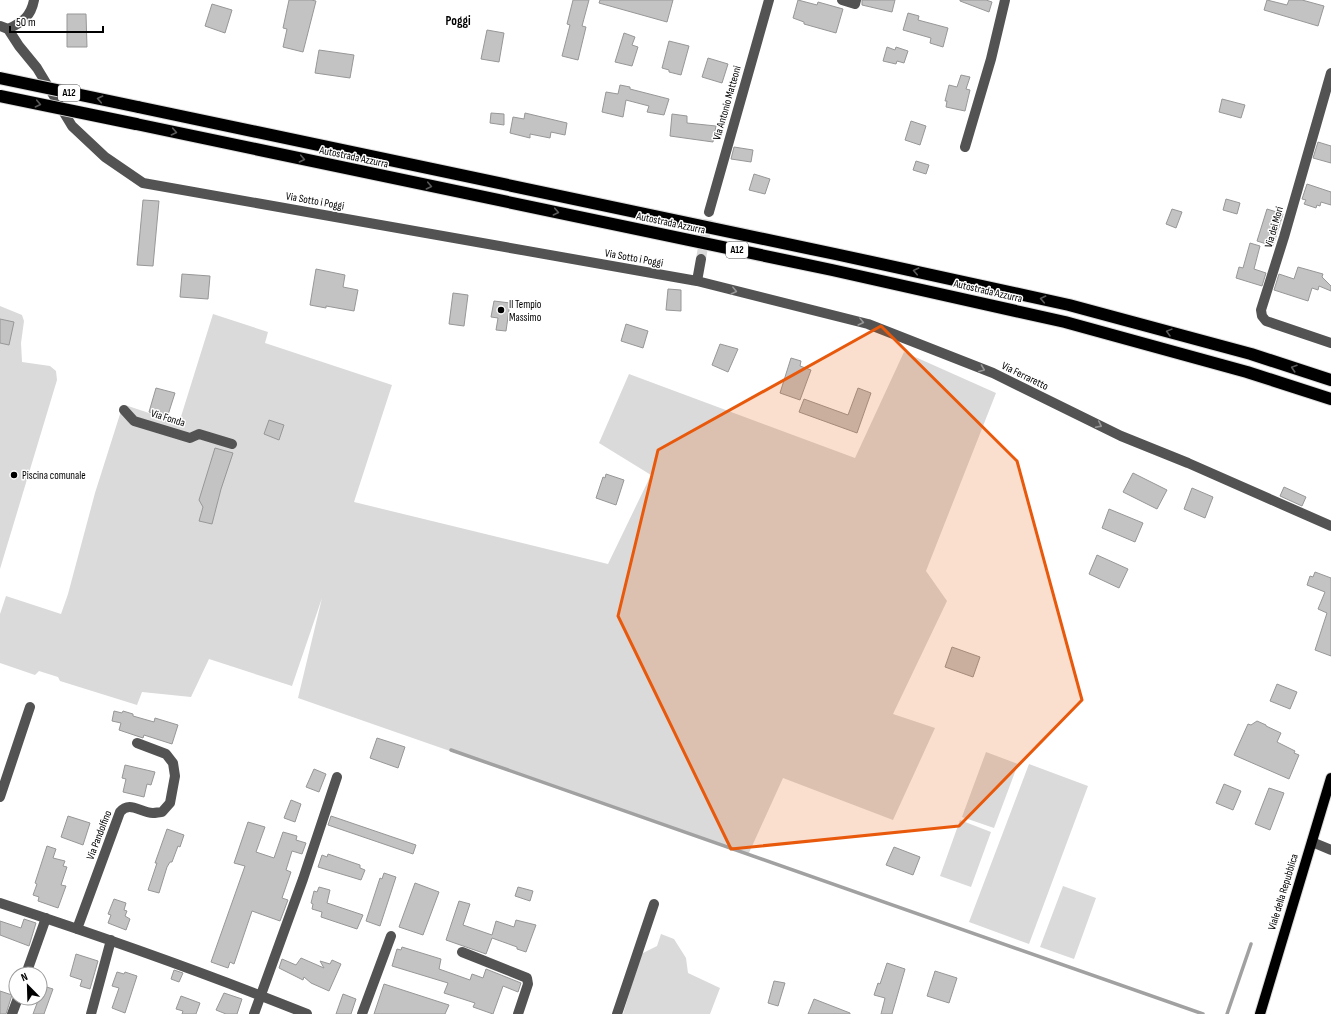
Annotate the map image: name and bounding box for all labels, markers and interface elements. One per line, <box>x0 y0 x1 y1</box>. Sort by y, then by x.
scale bar <box>10 8 103 34</box>
district label: Poggi <box>445 13 471 29</box>
text: 50 m <box>16 15 36 30</box>
street label: Via Antonio Matteoni <box>710 64 744 142</box>
road number: A12 <box>58 85 80 101</box>
one-way arrow <box>97 96 103 104</box>
one-way arrow <box>35 99 41 108</box>
one-way arrow <box>171 128 178 136</box>
street label: Autostrada Azzurra <box>317 143 390 171</box>
one-way arrow <box>298 155 305 163</box>
one-way arrow <box>426 181 432 189</box>
street label: Via Sotto i Poggi <box>285 189 345 213</box>
street label: Via dei Mori <box>1262 205 1286 249</box>
one-way arrow <box>553 208 559 216</box>
street label: Autostrada Azzurra <box>634 209 707 237</box>
road number: A12 <box>726 242 748 258</box>
street label: Via Sotto i Poggi <box>604 246 664 270</box>
one-way arrow <box>913 268 920 276</box>
street label: Autostrada Azzurra <box>952 277 1024 305</box>
one-way arrow <box>731 286 738 294</box>
one-way arrow <box>1040 296 1047 304</box>
place label: Il Tempio Massimo <box>509 298 542 324</box>
marker: Il Tempio Massimo <box>496 305 506 315</box>
one-way arrow <box>857 317 864 325</box>
one-way arrow <box>1166 328 1173 337</box>
street label: Via Ferraretto <box>1000 359 1051 393</box>
one-way arrow <box>978 364 985 372</box>
one-way arrow <box>1291 364 1298 373</box>
street label: Via Fonda <box>149 407 187 429</box>
one-way arrow <box>1094 420 1102 428</box>
place label: Piscina comunale <box>22 469 86 482</box>
marker: Piscina comunale <box>9 470 19 480</box>
street label: Via Pandolfino <box>84 808 114 861</box>
street label: Viale della Repubblica <box>1265 852 1301 932</box>
north arrow <box>8 966 48 1006</box>
text: N <box>19 970 30 984</box>

